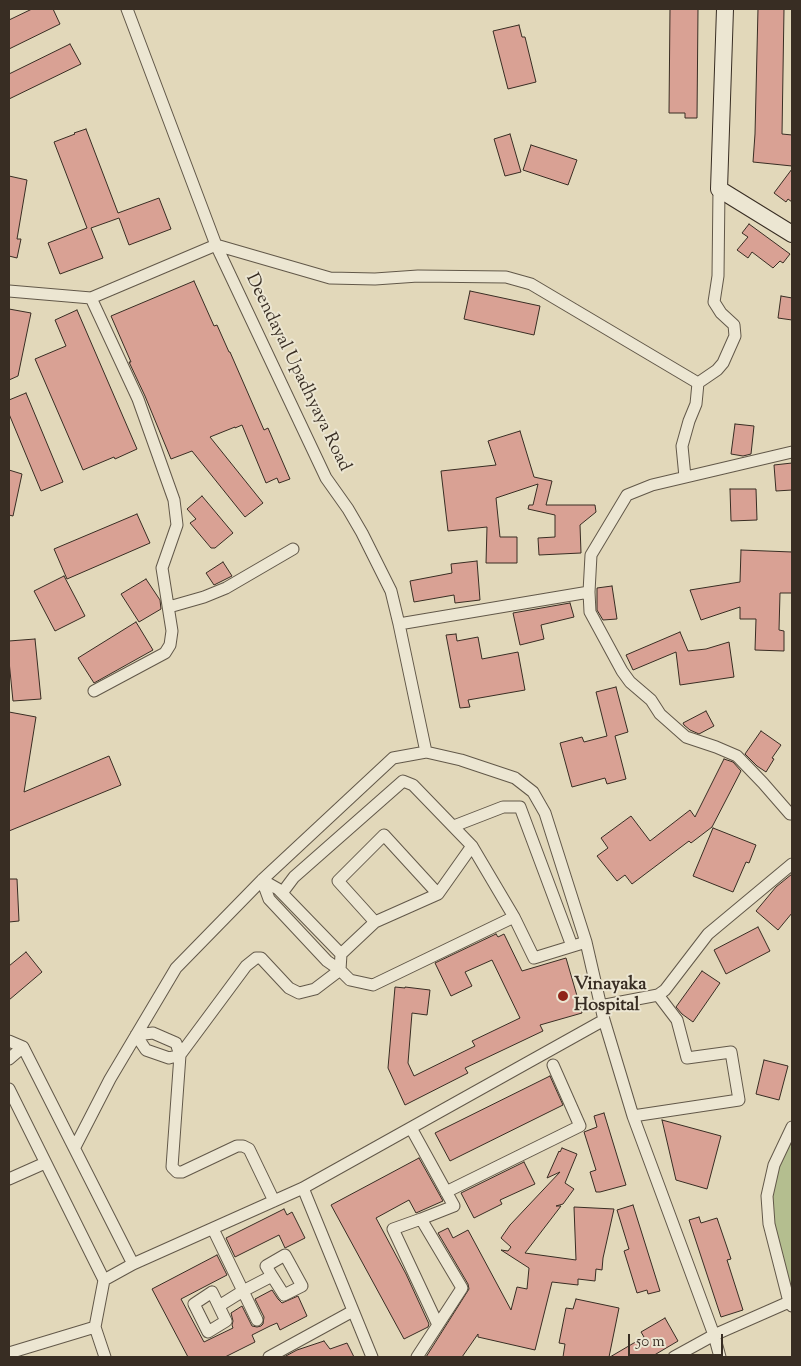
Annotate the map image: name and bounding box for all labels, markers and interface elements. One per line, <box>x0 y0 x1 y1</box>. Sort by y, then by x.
street label: Deendayal Upadhyaya Road <box>240 270 354 476</box>
place label: Vinayaka Hospital <box>574 975 647 1018</box>
marker: Vinayaka Hospital <box>556 989 570 1003</box>
scale bar <box>631 1324 726 1356</box>
text: 50 m <box>636 1332 665 1353</box>

